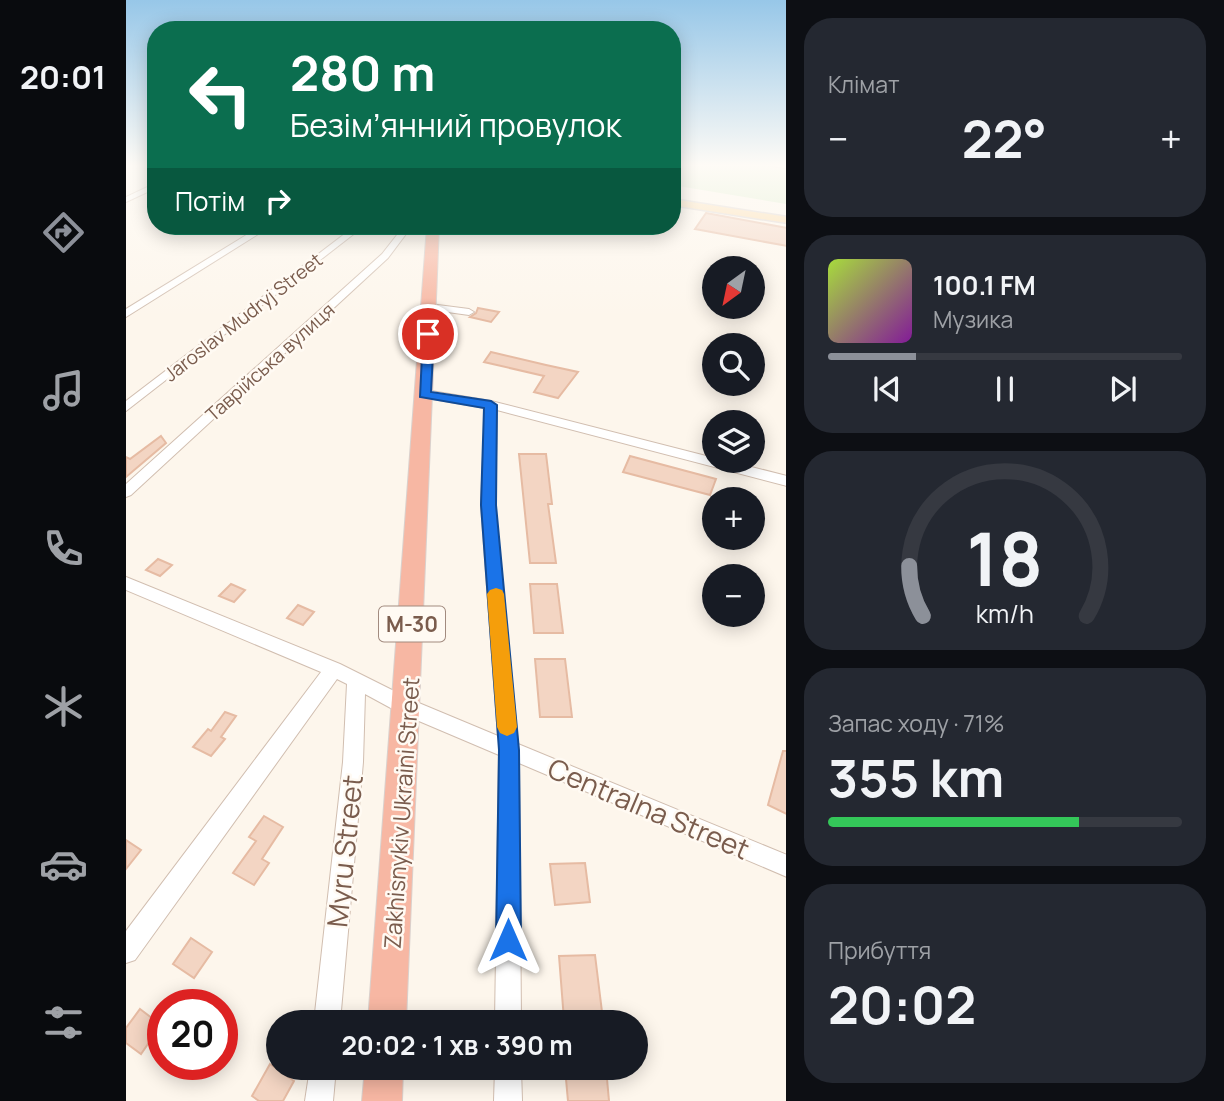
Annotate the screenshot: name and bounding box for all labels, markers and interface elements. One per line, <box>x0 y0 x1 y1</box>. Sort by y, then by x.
text: 280 m <box>290 39 435 106</box>
icon: left <box>175 49 266 140</box>
text: 20:01 <box>20 55 106 99</box>
text: Клімат <box>828 68 900 100</box>
text: Безімʼянний провулок <box>290 103 621 147</box>
text: 22° <box>962 103 1047 174</box>
text: − <box>828 112 849 164</box>
text: + <box>1160 112 1182 164</box>
icon: right <box>259 182 297 220</box>
text: Потім <box>175 183 245 219</box>
icon: directions <box>39 208 88 257</box>
street label: Jaroslav Mudryj Street <box>158 247 328 387</box>
north arrow <box>702 256 765 318</box>
map controls <box>702 256 765 627</box>
text: 100.1 FM <box>933 267 1036 303</box>
street label: Таврійська вулиця <box>200 297 340 427</box>
text: Музика <box>933 303 1013 335</box>
pin <box>398 304 458 364</box>
icon: arrive <box>409 315 447 353</box>
button: search <box>702 333 765 396</box>
icon: music <box>39 366 88 415</box>
icon: previous <box>868 370 906 408</box>
icon: pause <box>986 370 1024 408</box>
icon: next <box>1104 370 1142 408</box>
button: layers <box>702 410 765 473</box>
button: + <box>702 487 765 550</box>
text: 18 <box>967 509 1043 609</box>
icon: phone <box>39 524 88 573</box>
button: − <box>702 564 765 627</box>
text: km/h <box>976 596 1034 631</box>
road number: М-30 <box>379 606 445 642</box>
street label: Zakhisnykiv Ukraini Street <box>376 676 426 950</box>
icon: climate <box>39 682 88 731</box>
text: Запас ходу · 71% <box>828 707 1005 739</box>
text: 355 km <box>828 742 1004 813</box>
street label: Centralna Street <box>542 748 756 868</box>
street label: Myru Street <box>317 773 371 929</box>
icon: car <box>39 840 88 889</box>
position arrow <box>471 903 545 977</box>
text: Прибуття <box>828 934 931 966</box>
text: 20:02 <box>828 969 976 1040</box>
speed limit sign: 20 <box>147 989 238 1080</box>
icon: filters <box>39 998 88 1047</box>
text: 20:02 · 1 хв · 390 m <box>341 1027 573 1063</box>

